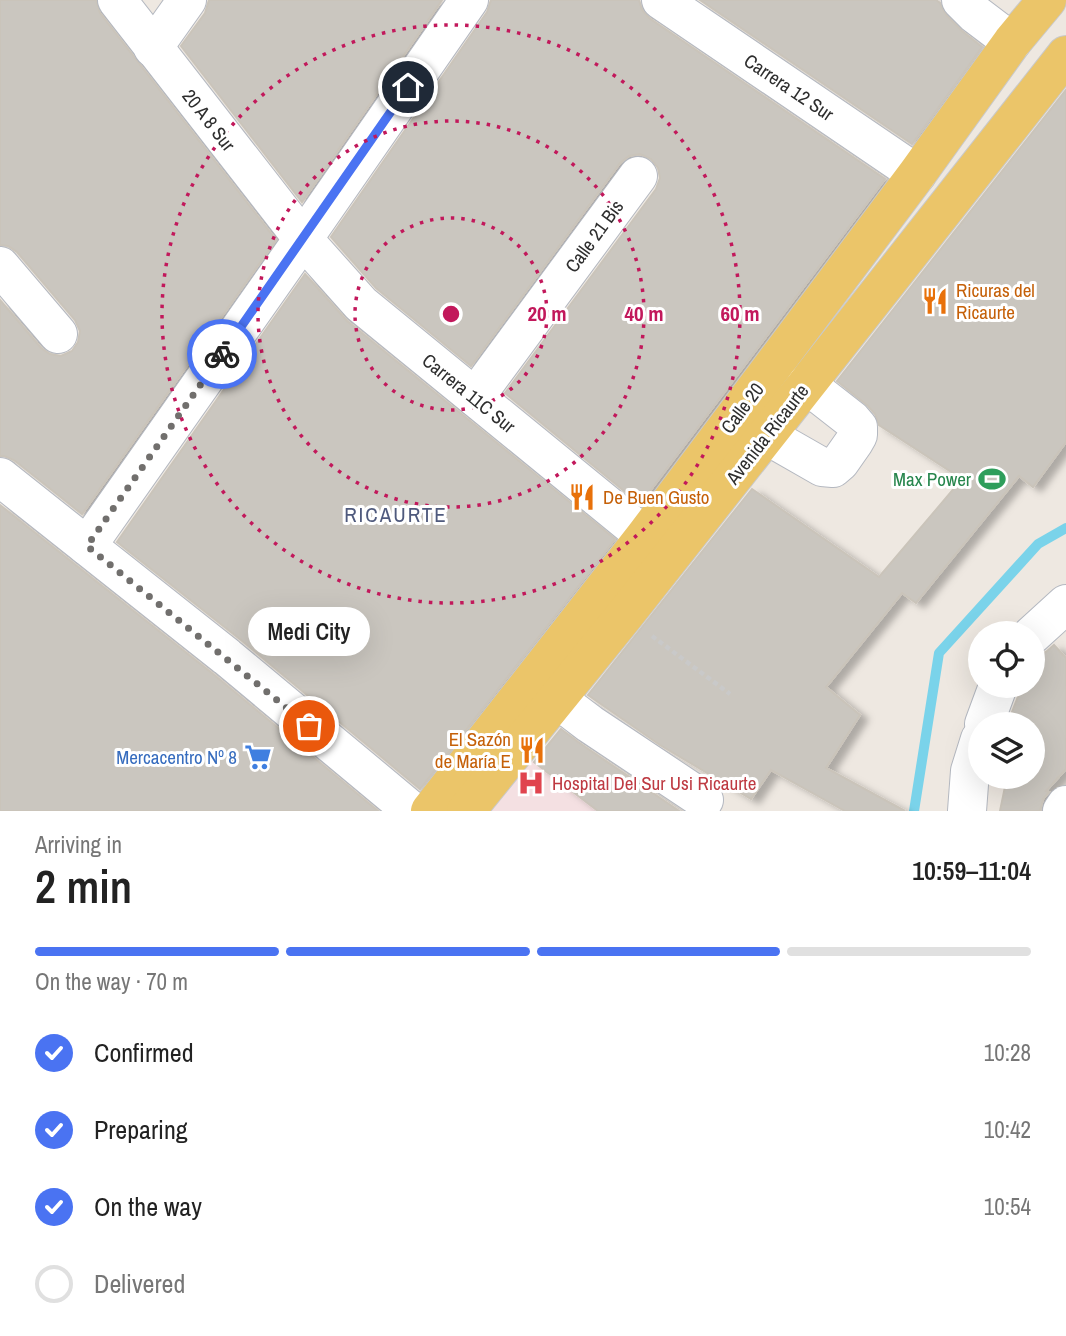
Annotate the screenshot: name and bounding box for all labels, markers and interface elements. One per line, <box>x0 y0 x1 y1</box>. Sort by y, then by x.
street label: Carrera 12 Sur <box>739 47 840 127</box>
pin <box>378 57 438 117</box>
icon: home <box>389 68 427 106</box>
street label: 20 A 8 Sur <box>177 84 242 157</box>
street label: Calle 21 Bis <box>559 194 629 278</box>
place label: Ricuras del Ricaurte <box>956 277 1035 325</box>
restaurant icon: Ricuras del Ricaurte <box>920 286 950 316</box>
text: 20 m <box>527 299 567 328</box>
text: 40 m <box>624 299 664 328</box>
text: 60 m <box>720 299 760 328</box>
centre of rings <box>439 302 463 326</box>
courier <box>187 319 257 389</box>
icon: bike <box>203 335 241 373</box>
street label: Carrera 11C Sur <box>417 347 522 439</box>
street label: Calle 20 <box>714 377 770 439</box>
street label: Avenida Ricaurte <box>719 379 814 490</box>
sports icon: Max Power <box>977 464 1007 494</box>
place label: Max Power <box>893 466 972 492</box>
restaurant icon: De Buen Gusto <box>567 482 597 512</box>
place label: De Buen Gusto <box>603 484 710 510</box>
district label: RICAURTE <box>344 500 448 529</box>
callout: Medi City <box>248 607 370 656</box>
text: Medi City <box>268 616 350 647</box>
map controls <box>968 621 1045 789</box>
button: locate <box>968 621 1045 698</box>
pin <box>279 696 339 756</box>
icon: bag <box>290 707 328 745</box>
button: layers <box>968 712 1045 789</box>
place label: El Sazón de María E <box>435 726 511 774</box>
restaurant icon: El Sazón de María E <box>517 735 547 765</box>
supermarket icon: Mercacentro Nº 8 <box>243 742 273 772</box>
place label: Mercacentro Nº 8 <box>116 744 237 770</box>
hospital icon: Hospital Del Sur Usi Ricaurte <box>516 768 546 798</box>
place label: Hospital Del Sur Usi Ricaurte <box>552 770 756 796</box>
text: Arriving in <box>35 829 122 860</box>
text: 10:59–11:04 <box>912 853 1031 888</box>
text: 2 min <box>35 855 132 917</box>
text: On the way · 70 m <box>35 966 188 997</box>
icon: check <box>35 1034 73 1072</box>
text: Confirmed <box>94 1035 194 1070</box>
text: 10:28 <box>984 1037 1031 1068</box>
icon: check <box>35 1111 73 1149</box>
text: Preparing <box>94 1112 188 1147</box>
text: 10:42 <box>984 1114 1031 1145</box>
icon: check <box>35 1188 73 1226</box>
text: On the way <box>94 1189 202 1224</box>
text: 10:54 <box>984 1191 1031 1222</box>
text: Delivered <box>94 1266 185 1301</box>

